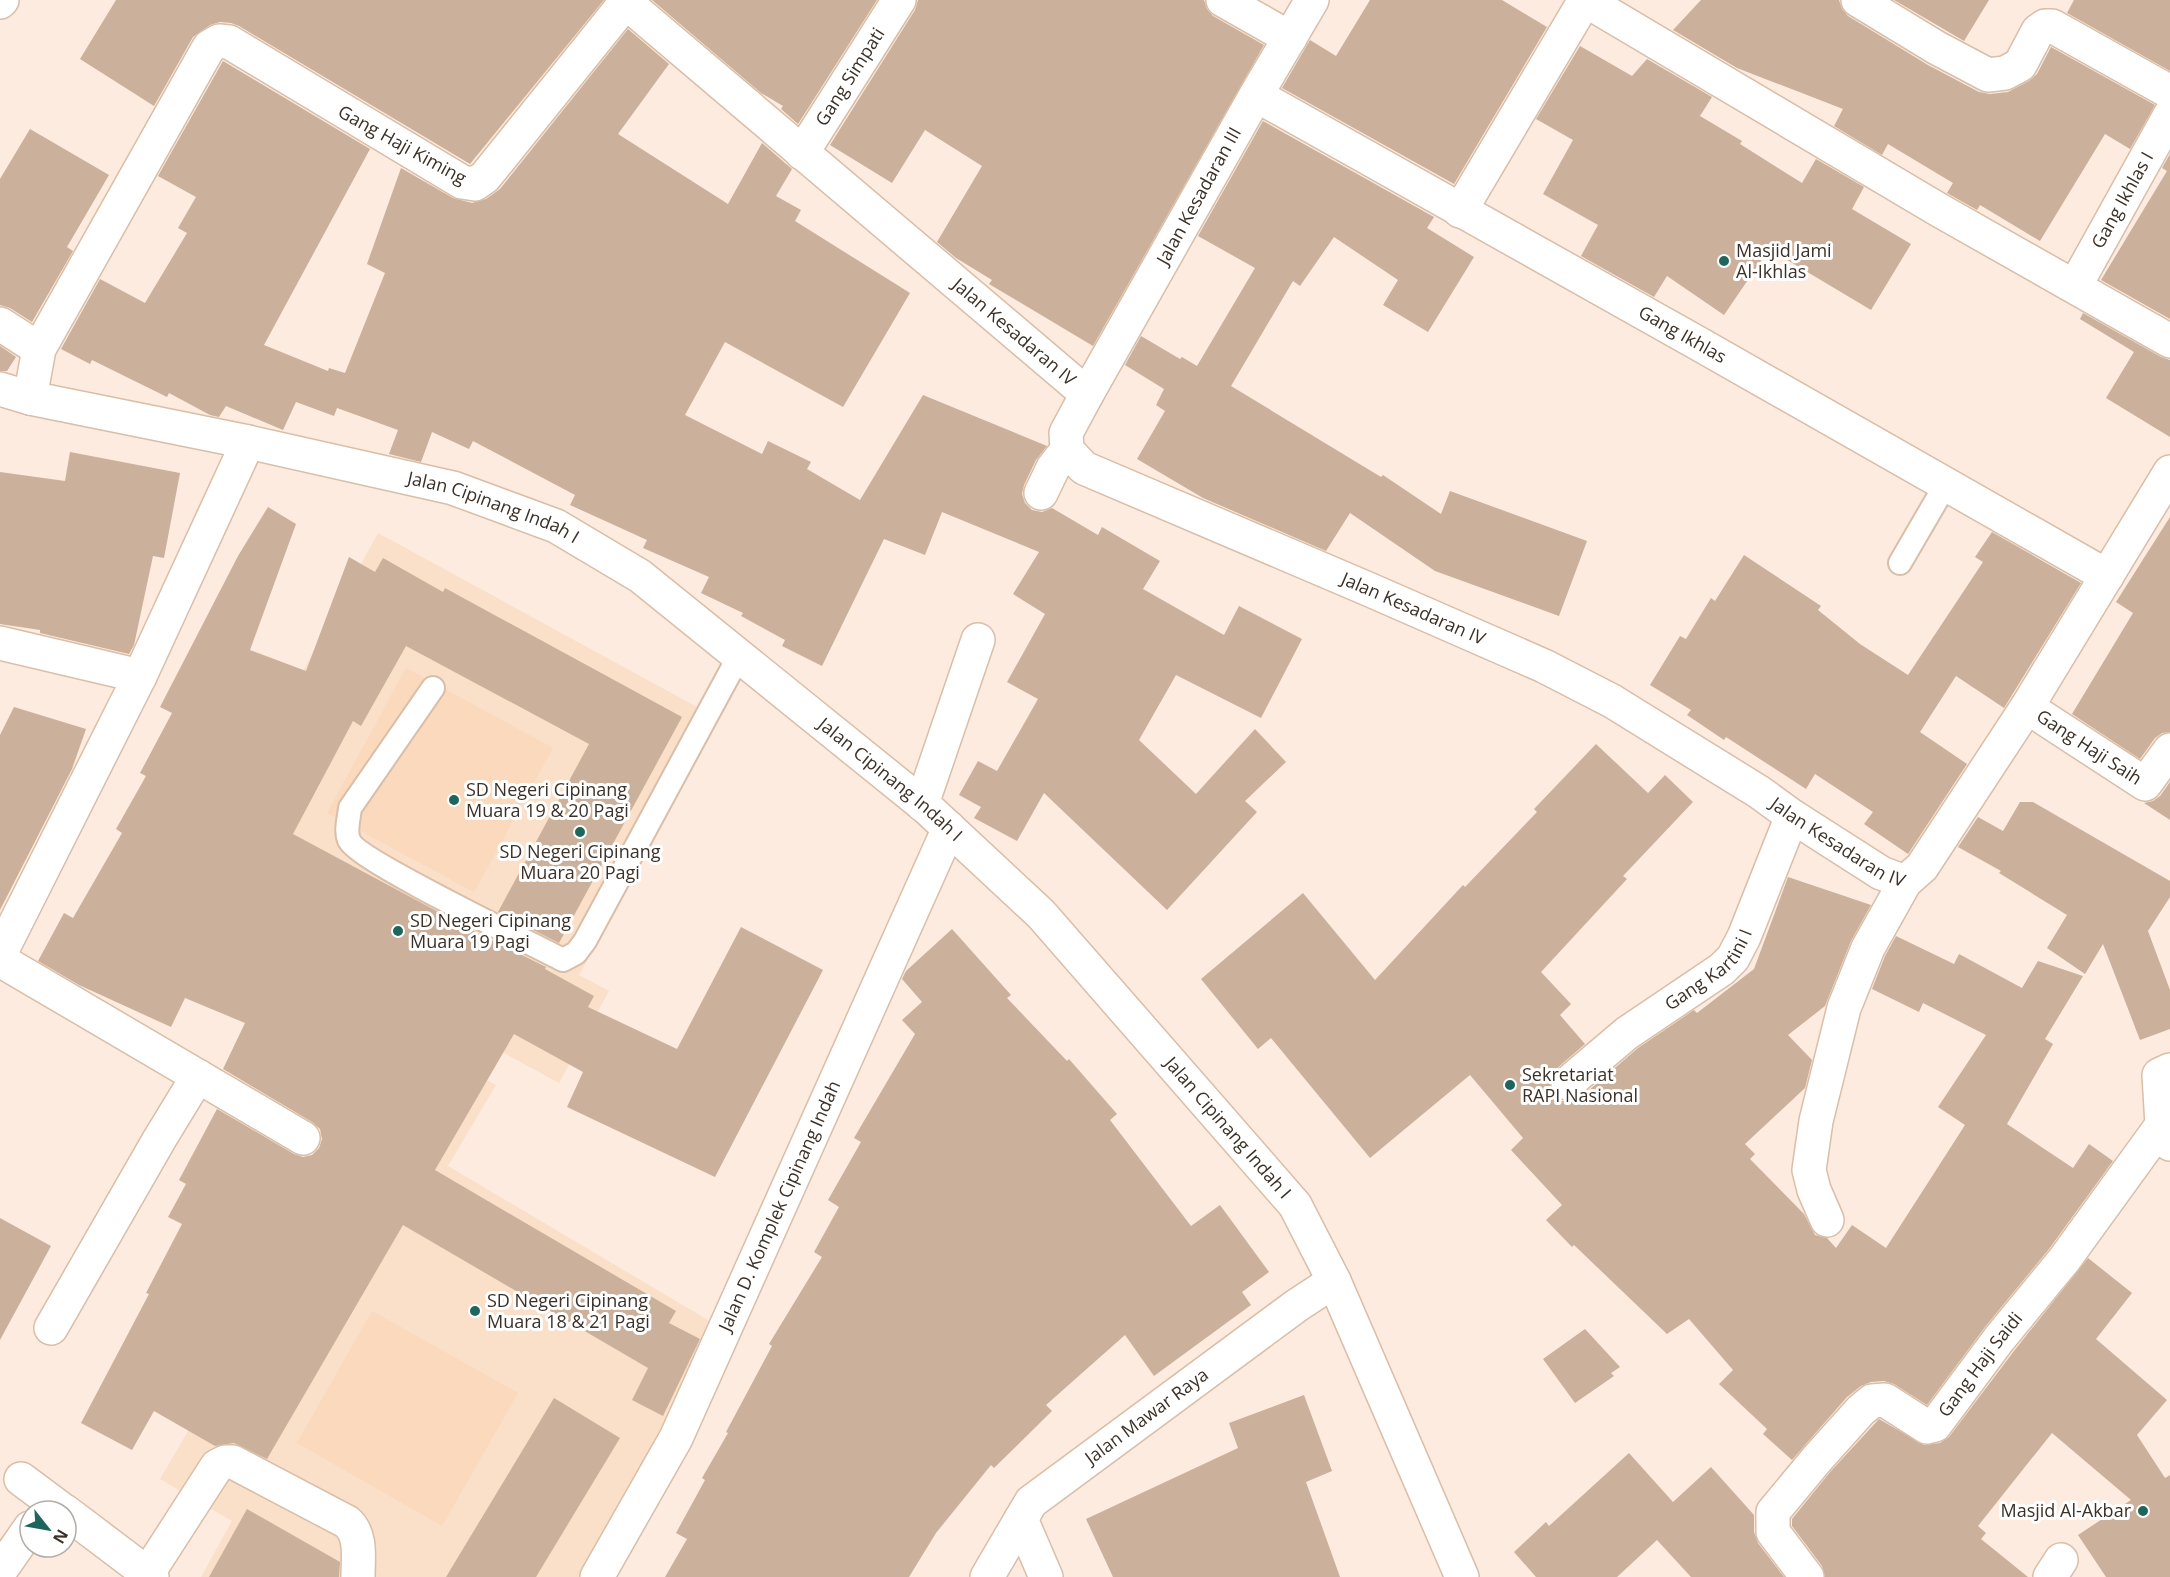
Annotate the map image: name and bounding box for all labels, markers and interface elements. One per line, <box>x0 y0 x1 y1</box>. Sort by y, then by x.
street label: Gang Simpati <box>809 23 889 130</box>
street label: Gang Haji Kiming <box>334 99 471 189</box>
street label: Jalan Kesadaran III <box>1149 122 1246 270</box>
street label: Gang Ikhlas I <box>2085 147 2158 252</box>
place label: Masjid Jami Al-Ikhlas <box>1736 238 1832 283</box>
marker: Masjid Jami Al-Ikhlas <box>1717 254 1731 268</box>
street label: Jalan Kesadaran IV <box>946 271 1082 391</box>
street label: Gang Ikhlas <box>1635 299 1731 368</box>
street label: Jalan Cipinang Indah I <box>403 465 584 548</box>
street label: Jalan Kesadaran IV <box>1336 565 1490 650</box>
street label: Gang Haji Saih <box>2032 703 2147 790</box>
street label: Jalan Cipinang Indah I <box>812 710 968 846</box>
place label: SD Negeri Cipinang Muara 19 & 20 Pagi <box>466 777 629 822</box>
street label: Jalan Kesadaran IV <box>1764 790 1909 892</box>
marker: SD Negeri Cipinang Muara 19 & 20 Pagi <box>447 793 461 807</box>
marker: SD Negeri Cipinang Muara 20 Pagi <box>573 825 587 839</box>
place label: SD Negeri Cipinang Muara 20 Pagi <box>499 839 661 884</box>
place label: SD Negeri Cipinang Muara 19 Pagi <box>410 908 571 953</box>
marker: SD Negeri Cipinang Muara 19 Pagi <box>391 924 405 938</box>
street label: Gang Kartini I <box>1660 925 1757 1015</box>
street label: Jalan Cipinang Indah I <box>1159 1050 1297 1203</box>
place label: Sekretariat RAPI Nasional <box>1522 1062 1638 1107</box>
street label: Jalan D. Komplek Cipinang Indah <box>712 1077 845 1337</box>
marker: Sekretariat RAPI Nasional <box>1503 1078 1517 1092</box>
place label: SD Negeri Cipinang Muara 18 & 21 Pagi <box>487 1288 650 1333</box>
marker: SD Negeri Cipinang Muara 18 & 21 Pagi <box>468 1304 482 1318</box>
street label: Gang Haji Saidi <box>1932 1307 2027 1421</box>
street label: Jalan Mawar Raya <box>1078 1362 1213 1470</box>
place label: Masjid Al-Akbar <box>2001 1498 2132 1522</box>
north arrow <box>18 1499 78 1559</box>
marker: Masjid Al-Akbar <box>2136 1504 2150 1518</box>
text: N <box>48 1525 74 1548</box>

